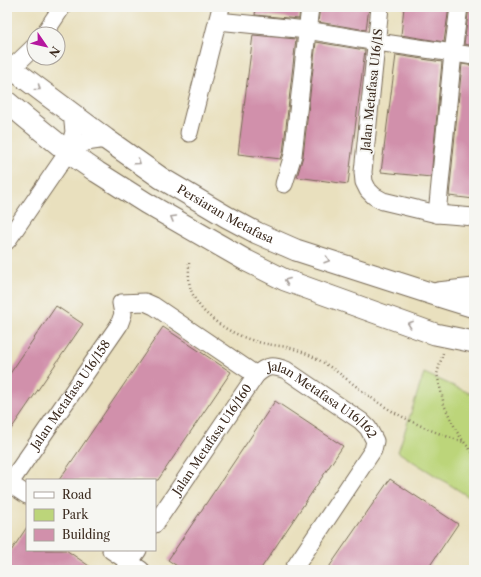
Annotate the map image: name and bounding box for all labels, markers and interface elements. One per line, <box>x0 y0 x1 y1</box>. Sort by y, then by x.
north arrow <box>26 26 66 66</box>
street label: Jalan Metafasa U16/1S <box>357 28 385 154</box>
text: N <box>46 44 63 60</box>
one-way arrow <box>34 83 41 90</box>
one-way arrow <box>134 157 141 165</box>
street label: Persiaran Metafasa <box>175 181 277 247</box>
one-way arrow <box>170 216 177 223</box>
one-way arrow <box>323 255 330 264</box>
one-way arrow <box>284 277 291 285</box>
one-way arrow <box>406 321 413 329</box>
street label: Jalan Metafasa U16/158 <box>26 337 113 454</box>
street label: Jalan Metafasa U16/162 <box>264 359 380 441</box>
street label: Jalan Metafasa U16/160 <box>168 381 255 499</box>
legend <box>26 479 156 551</box>
text: Road <box>62 487 92 502</box>
text: Park <box>62 507 89 522</box>
text: Building <box>62 527 110 542</box>

